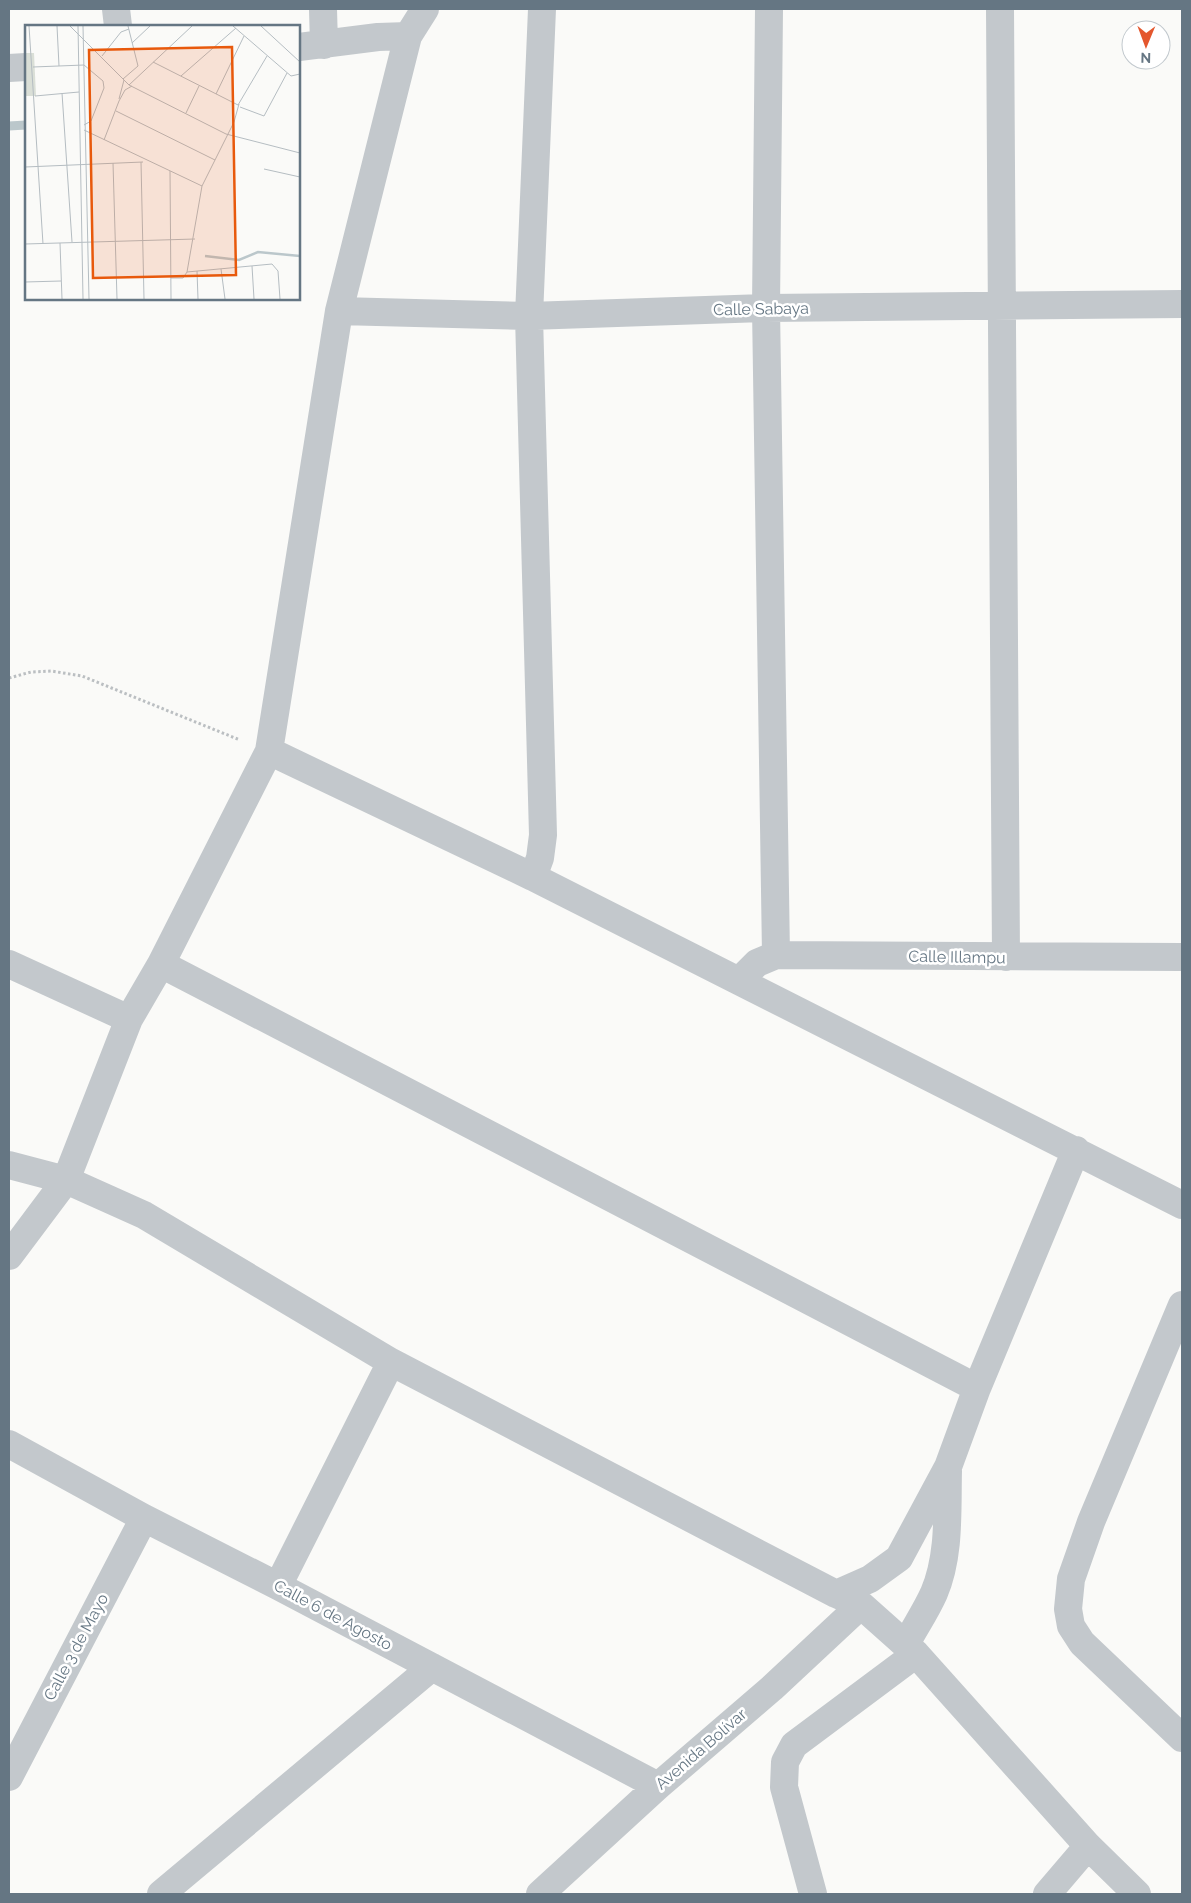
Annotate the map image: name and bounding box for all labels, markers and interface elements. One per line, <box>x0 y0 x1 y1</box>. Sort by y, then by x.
north arrow <box>1121 20 1171 70</box>
inset map <box>25 25 300 300</box>
text: N <box>1140 50 1151 66</box>
street label: Calle Sabaya <box>713 299 809 319</box>
street label: Calle Illampu <box>908 947 1006 967</box>
street label: Calle 6 de Agosto <box>271 1576 395 1654</box>
street label: Calle 3 de Mayo <box>40 1590 112 1704</box>
street label: Avenida Bolívar <box>652 1704 751 1794</box>

